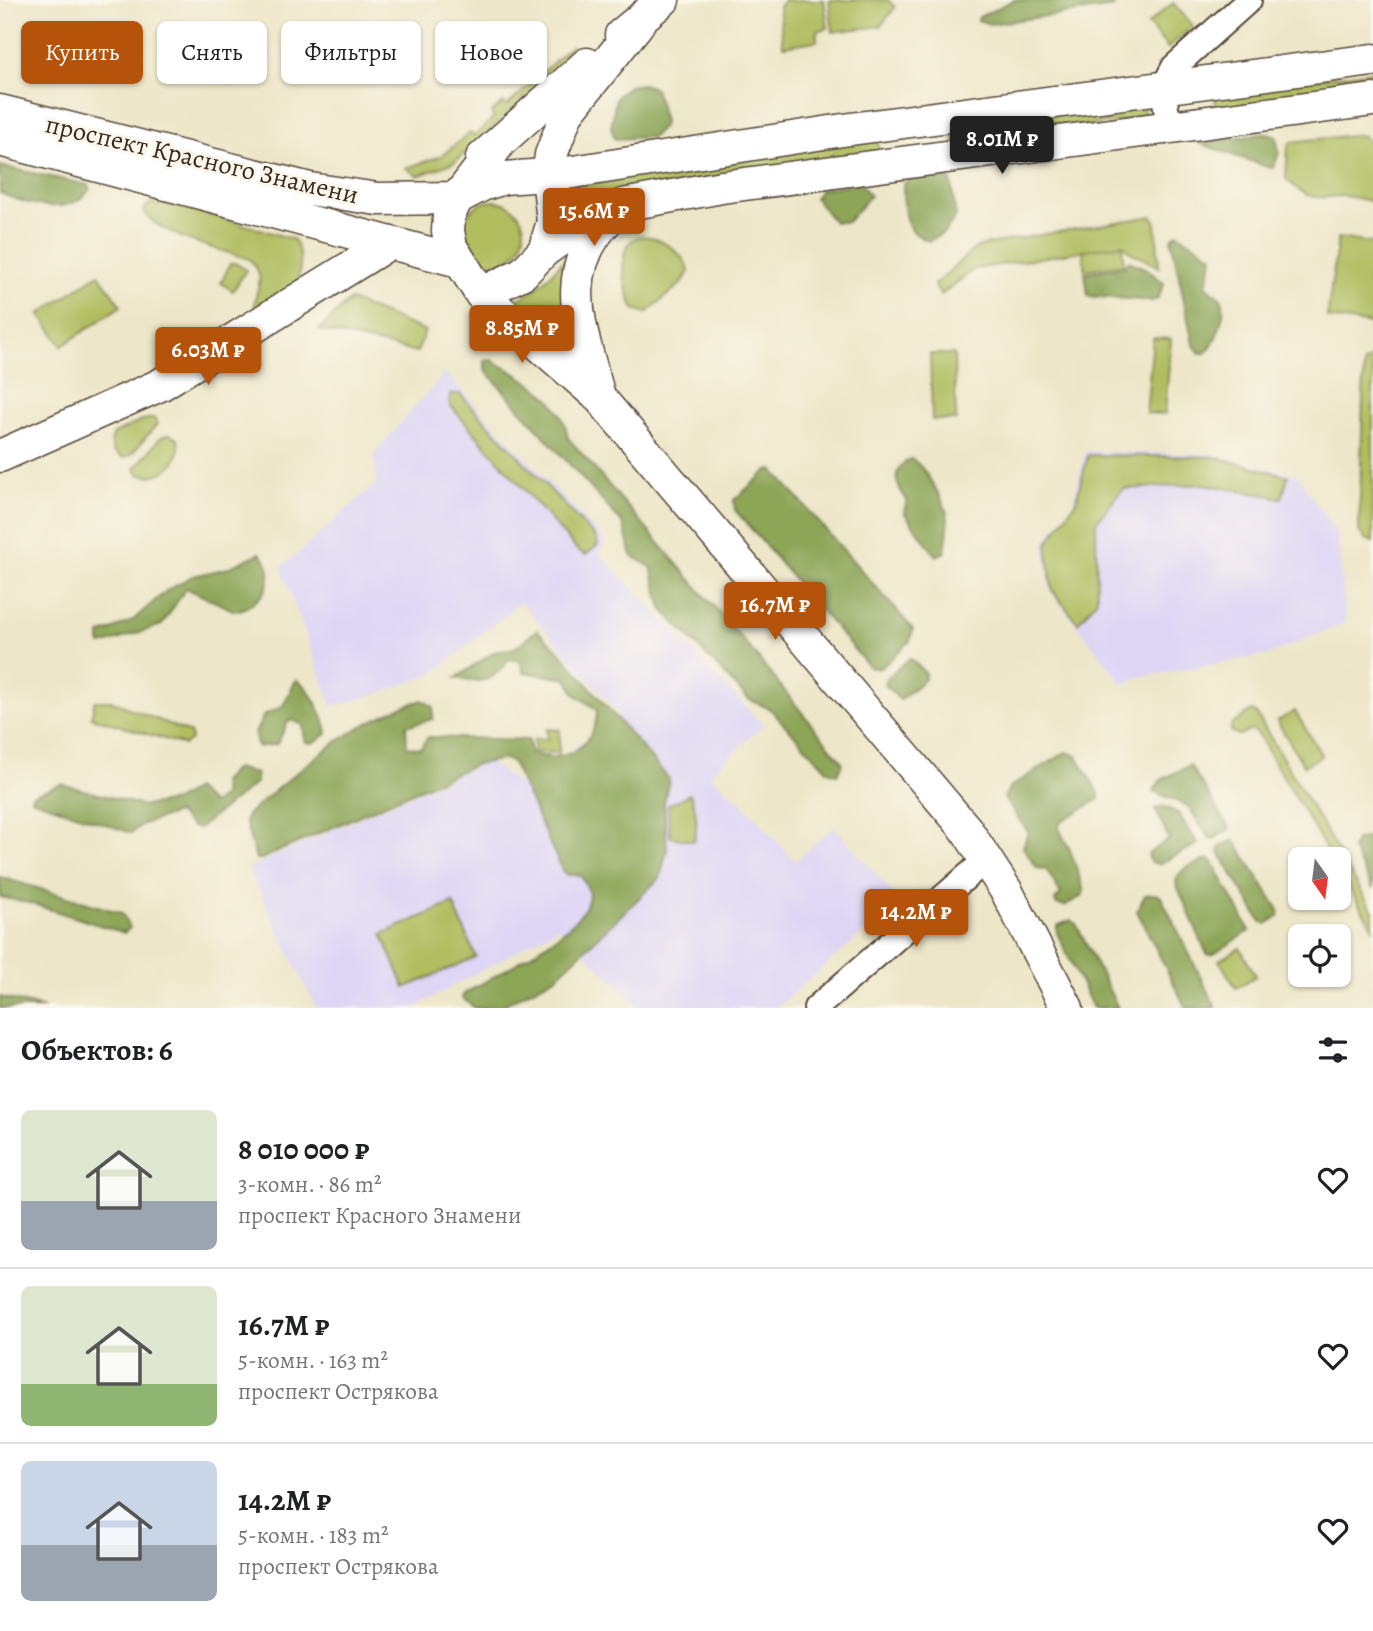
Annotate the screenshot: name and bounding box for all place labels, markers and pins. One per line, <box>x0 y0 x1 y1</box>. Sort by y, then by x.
pin: 8.01M ₽ <box>937 116 1067 176</box>
pin: 15.6M ₽ <box>529 188 659 248</box>
pin: 8.85M ₽ <box>457 306 587 365</box>
pin: 6.03M ₽ <box>143 328 273 387</box>
pin: 16.7M ₽ <box>710 582 840 642</box>
pin: 14.2M ₽ <box>851 890 981 949</box>

